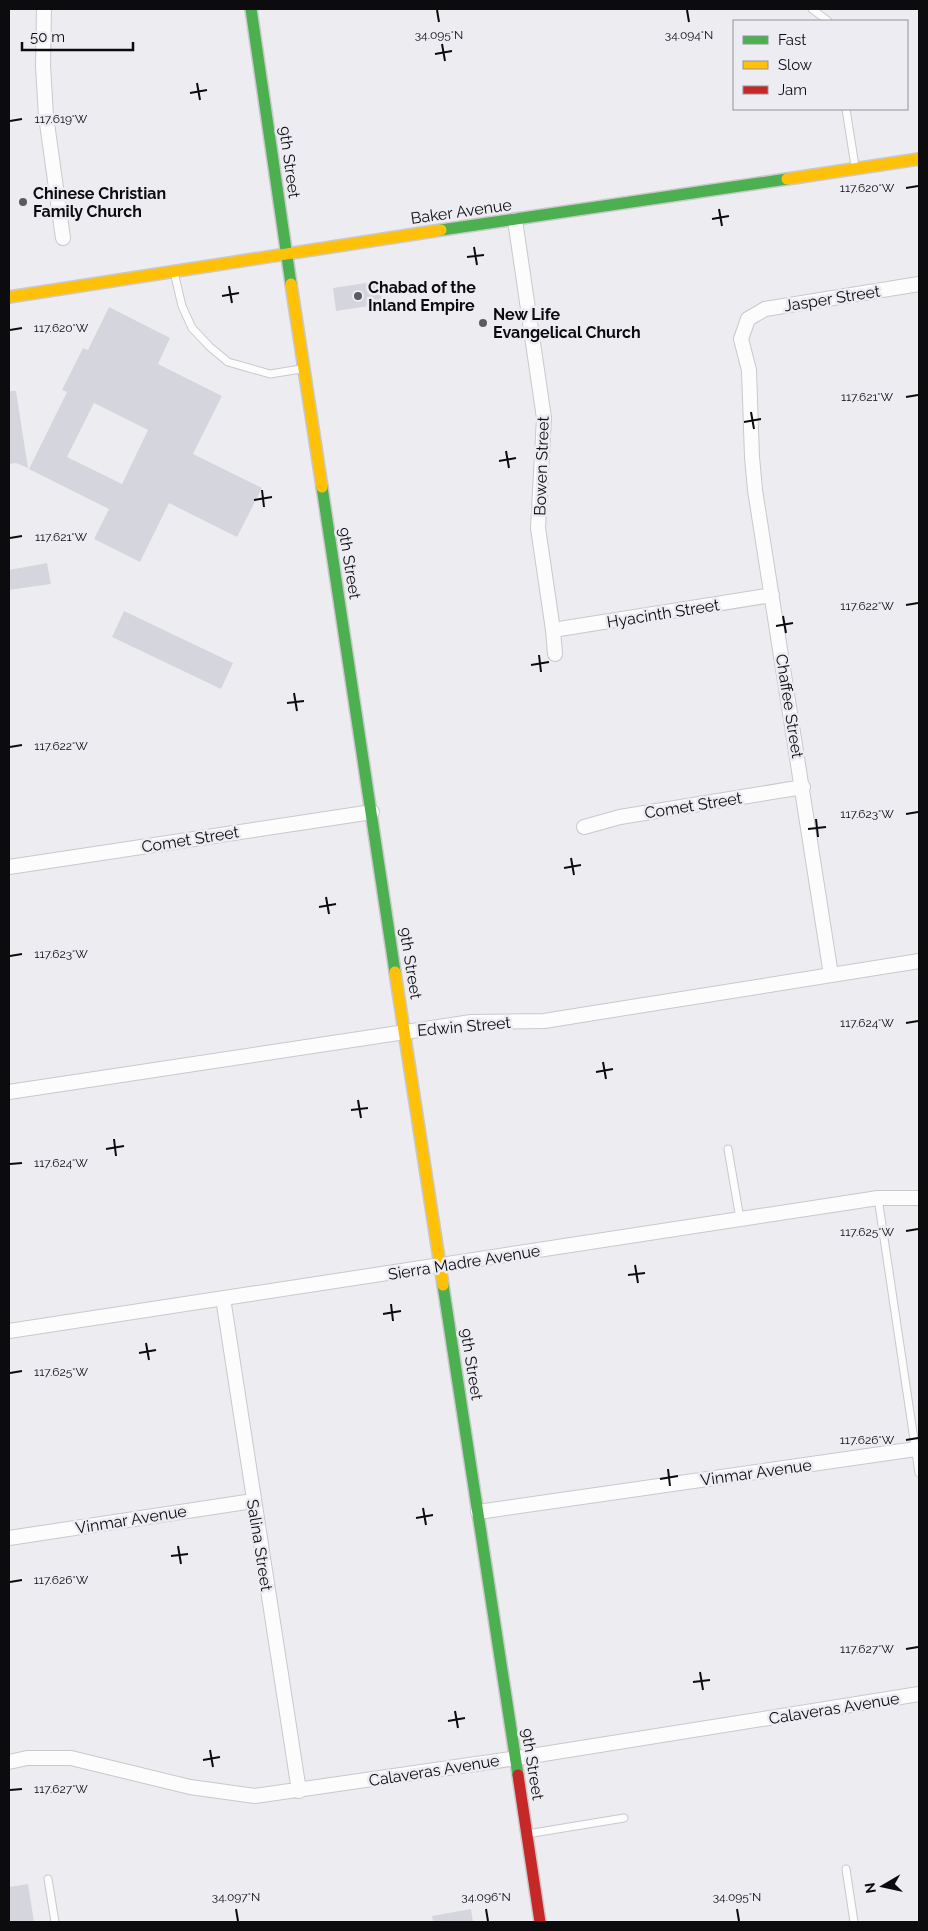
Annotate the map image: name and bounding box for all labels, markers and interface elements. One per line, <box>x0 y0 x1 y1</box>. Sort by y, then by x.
scale bar <box>22 20 134 52</box>
legend <box>733 20 908 110</box>
text: 50 m <box>30 28 65 46</box>
text: 34.095°N <box>415 28 463 42</box>
text: 34.094°N <box>665 28 713 42</box>
text: Fast <box>778 31 806 49</box>
text: Slow <box>778 56 812 74</box>
text: Jam <box>778 81 807 99</box>
text: 117.619°W <box>35 112 88 126</box>
street label: 9th Street <box>275 125 304 200</box>
text: 117.620°W <box>840 181 895 195</box>
place label: Chinese Christian Family Church <box>33 184 166 221</box>
street label: Baker Avenue <box>409 195 513 228</box>
marker: Chinese Christian Family Church <box>17 196 29 208</box>
place label: Chabad of the Inland Empire <box>368 278 476 315</box>
street label: Jasper Street <box>783 281 882 315</box>
marker: Chabad of the Inland Empire <box>352 290 364 302</box>
place label: New Life Evangelical Church <box>493 305 641 342</box>
marker: New Life Evangelical Church <box>477 317 489 329</box>
text: 117.620°W <box>34 321 89 335</box>
text: 117.621°W <box>841 390 894 404</box>
street label: Bowen Street <box>530 415 553 516</box>
street label: 9th Street <box>334 526 365 601</box>
text: 117.621°W <box>35 530 88 544</box>
street label: Hyacinth Street <box>605 595 721 632</box>
text: 117.622°W <box>840 599 894 613</box>
street label: Chaffee Street <box>772 653 807 760</box>
text: 117.622°W <box>34 739 88 753</box>
street label: Comet Street <box>643 788 744 823</box>
text: 117.623°W <box>840 807 894 821</box>
street label: Comet Street <box>140 822 241 857</box>
street label: 9th Street <box>395 926 426 1001</box>
text: 117.623°W <box>34 947 88 961</box>
street label: Edwin Street <box>417 1013 512 1040</box>
text: 117.624°W <box>840 1016 894 1030</box>
text: 117.624°W <box>34 1156 88 1170</box>
text: 117.625°W <box>840 1225 894 1239</box>
street label: Sierra Madre Avenue <box>387 1241 541 1284</box>
street label: 9th Street <box>456 1327 487 1402</box>
text: 117.625°W <box>34 1365 88 1379</box>
text: 117.626°W <box>840 1433 895 1447</box>
street label: Vinmar Avenue <box>699 1455 813 1490</box>
street label: Salina Street <box>243 1498 276 1593</box>
street label: Vinmar Avenue <box>74 1501 188 1538</box>
text: 117.626°W <box>34 1573 89 1587</box>
text: 117.627°W <box>840 1642 894 1656</box>
street label: Calaveras Avenue <box>767 1689 901 1728</box>
street label: 9th Street <box>517 1727 548 1802</box>
street label: Calaveras Avenue <box>367 1751 501 1790</box>
text: 117.627°W <box>34 1782 88 1796</box>
north arrow <box>858 1861 908 1911</box>
text: N <box>861 1882 879 1895</box>
text: 34.097°N <box>212 1890 260 1904</box>
text: 34.096°N <box>461 1890 511 1904</box>
text: 34.095°N <box>713 1890 761 1904</box>

